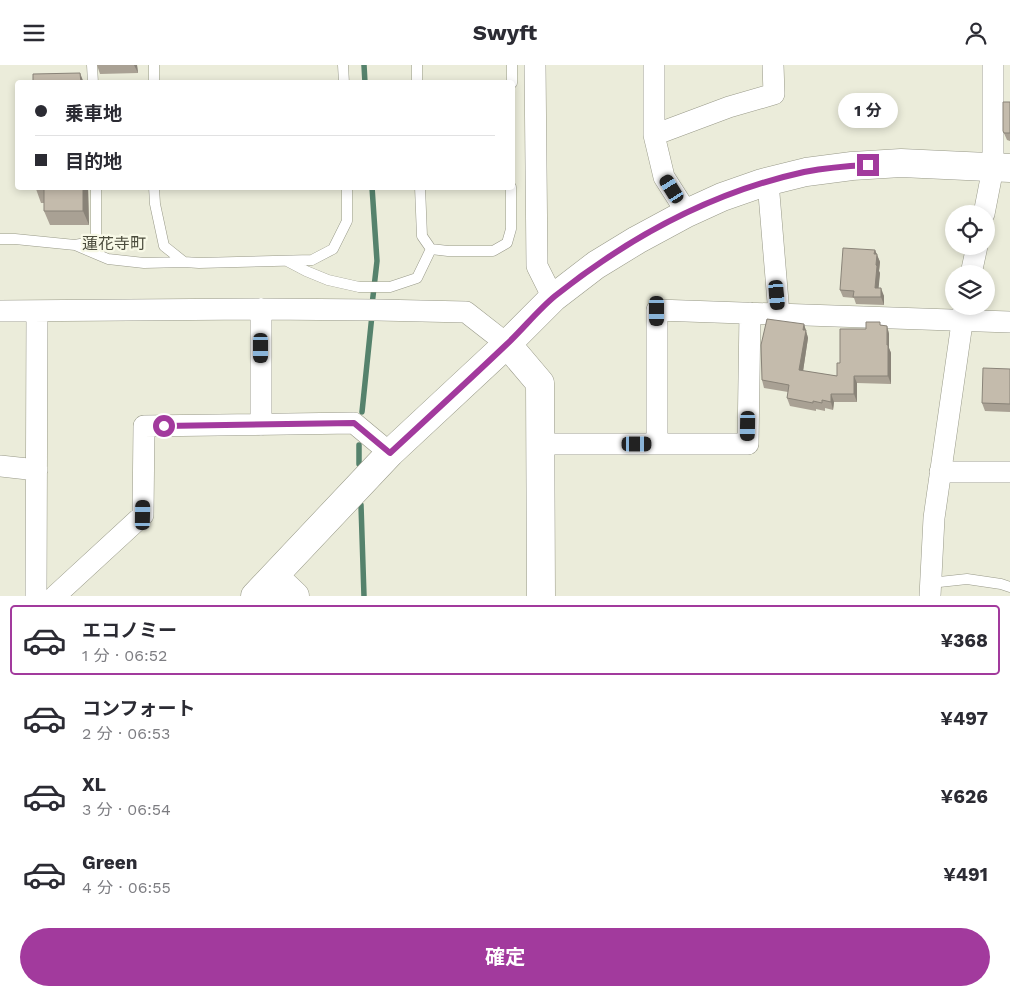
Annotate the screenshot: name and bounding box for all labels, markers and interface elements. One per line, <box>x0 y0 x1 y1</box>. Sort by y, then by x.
icon: menu <box>20 19 48 47</box>
icon: person <box>962 19 990 47</box>
text: Swyft <box>473 20 537 45</box>
callout: 1 分 <box>838 93 898 127</box>
text: 1 分 <box>854 101 882 120</box>
text: 乗車地 <box>65 102 122 125</box>
text: 目的地 <box>65 150 122 173</box>
route end <box>857 154 879 176</box>
car <box>657 172 686 206</box>
map controls <box>945 205 995 315</box>
button: locate <box>945 205 995 255</box>
district label: 蓮花寺町 <box>82 234 146 253</box>
button: layers <box>945 265 995 315</box>
car <box>768 279 785 311</box>
car <box>649 296 664 326</box>
car <box>253 333 268 363</box>
car <box>740 411 755 441</box>
route start <box>153 415 175 437</box>
car <box>622 437 652 452</box>
car <box>135 500 150 530</box>
icon: car <box>22 618 67 663</box>
text: エコノミー <box>82 619 177 642</box>
text: ¥368 <box>940 629 988 652</box>
text: 1 分 · 06:52 <box>82 646 167 665</box>
icon: car <box>22 696 67 741</box>
text: コンフォート <box>82 697 195 720</box>
text: ¥497 <box>940 707 988 730</box>
text: 2 分 · 06:53 <box>82 724 170 743</box>
text: XL <box>82 773 106 796</box>
icon: car <box>22 774 67 819</box>
text: ¥626 <box>941 785 988 808</box>
text: 3 分 · 06:54 <box>82 800 171 819</box>
text: Green <box>82 851 138 874</box>
icon: car <box>22 852 67 897</box>
text: ¥491 <box>943 863 988 886</box>
text: 4 分 · 06:55 <box>82 878 171 897</box>
button: 確定 <box>20 928 990 986</box>

